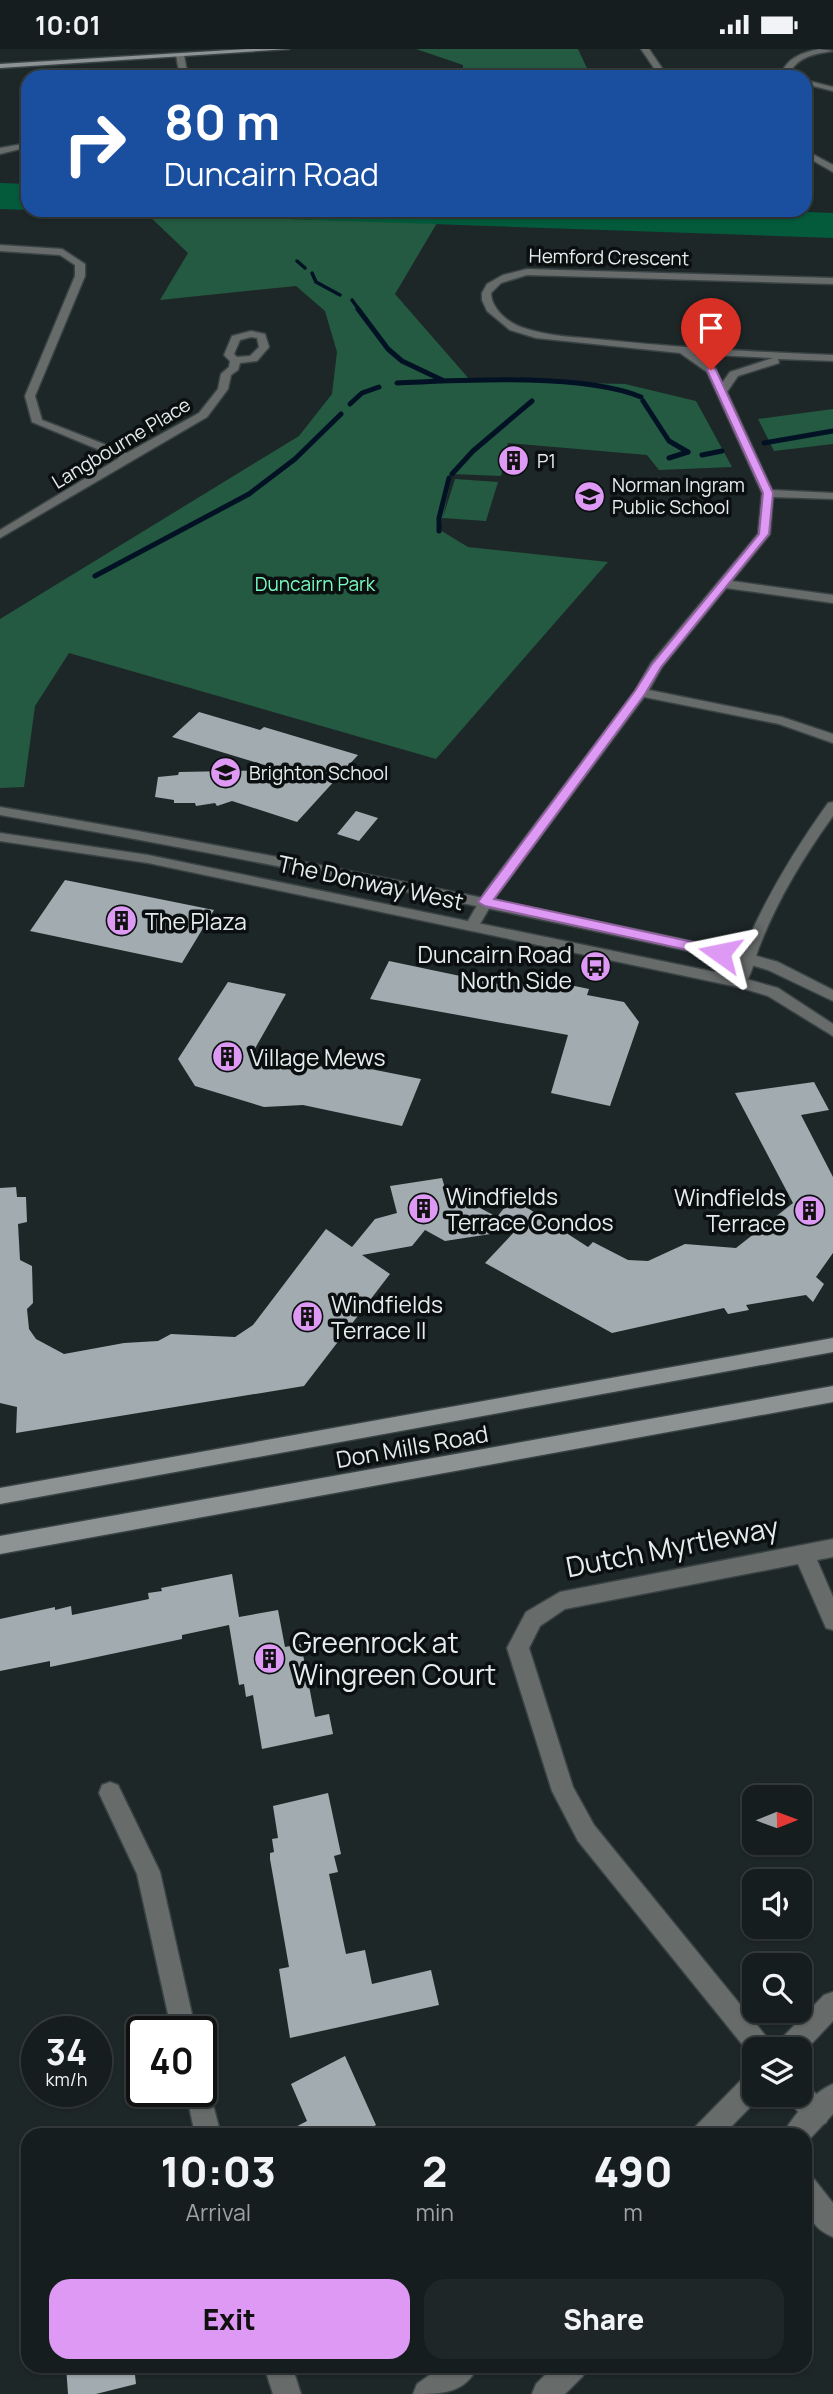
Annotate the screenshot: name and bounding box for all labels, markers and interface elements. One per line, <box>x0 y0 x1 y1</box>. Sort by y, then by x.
text: 10:01 <box>35 7 101 43</box>
text: 80 m <box>164 88 280 155</box>
icon: right <box>49 98 140 189</box>
text: Duncairn Road <box>164 152 379 196</box>
street label: Hemford Crescent <box>529 243 689 271</box>
pin <box>681 298 741 370</box>
icon: arrive <box>692 309 730 347</box>
street label: Langbourne Place <box>47 391 195 495</box>
building icon: P1 <box>497 444 531 478</box>
place label: P1 <box>537 448 556 474</box>
place label: Norman Ingram Public School <box>612 472 745 520</box>
school or university icon: Norman Ingram Public School <box>572 479 606 513</box>
park label: Duncairn Park <box>255 571 376 597</box>
school or university icon: Brighton School <box>209 756 243 790</box>
place label: Brighton School <box>249 760 388 786</box>
street label: The Donway West <box>275 847 467 917</box>
building icon: The Plaza <box>105 904 139 938</box>
place label: The Plaza <box>145 905 247 937</box>
position arrow <box>683 916 757 990</box>
place label: Duncairn Road North Side <box>417 938 572 996</box>
bus stop icon: Duncairn Road North Side <box>578 950 612 984</box>
building icon: Village Mews <box>210 1040 244 1074</box>
place label: Village Mews <box>250 1041 386 1073</box>
place label: Windfields Terrace Condos <box>446 1180 614 1238</box>
place label: Windfields Terrace <box>674 1181 786 1239</box>
building icon: Windfields Terrace Condos <box>406 1192 440 1226</box>
building icon: Windfields Terrace <box>792 1193 826 1227</box>
place label: Windfields Terrace II <box>331 1288 443 1346</box>
building icon: Windfields Terrace II <box>291 1300 325 1334</box>
street label: Don Mills Road <box>333 1417 491 1475</box>
street label: Dutch Myrtleway <box>562 1507 782 1585</box>
place label: Greenrock at Wingreen Court <box>292 1623 496 1693</box>
building icon: Greenrock at Wingreen Court <box>252 1641 286 1675</box>
north arrow <box>742 1785 812 1855</box>
map controls <box>742 1785 812 2107</box>
button: sound <box>742 1869 812 1939</box>
button: search <box>742 1953 812 2023</box>
speed limit sign: 40 <box>126 2016 217 2107</box>
text: 34 <box>46 2028 87 2076</box>
button: layers <box>742 2037 812 2107</box>
text: km/h <box>46 2067 87 2091</box>
text: 10:03 <box>160 2142 276 2200</box>
text: 2 <box>422 2142 447 2200</box>
text: 490 <box>594 2142 673 2200</box>
text: Arrival <box>185 2196 251 2228</box>
text: min <box>415 2196 454 2228</box>
text: m <box>623 2196 643 2228</box>
button: Exit <box>49 2279 410 2359</box>
button: Share <box>424 2279 784 2359</box>

